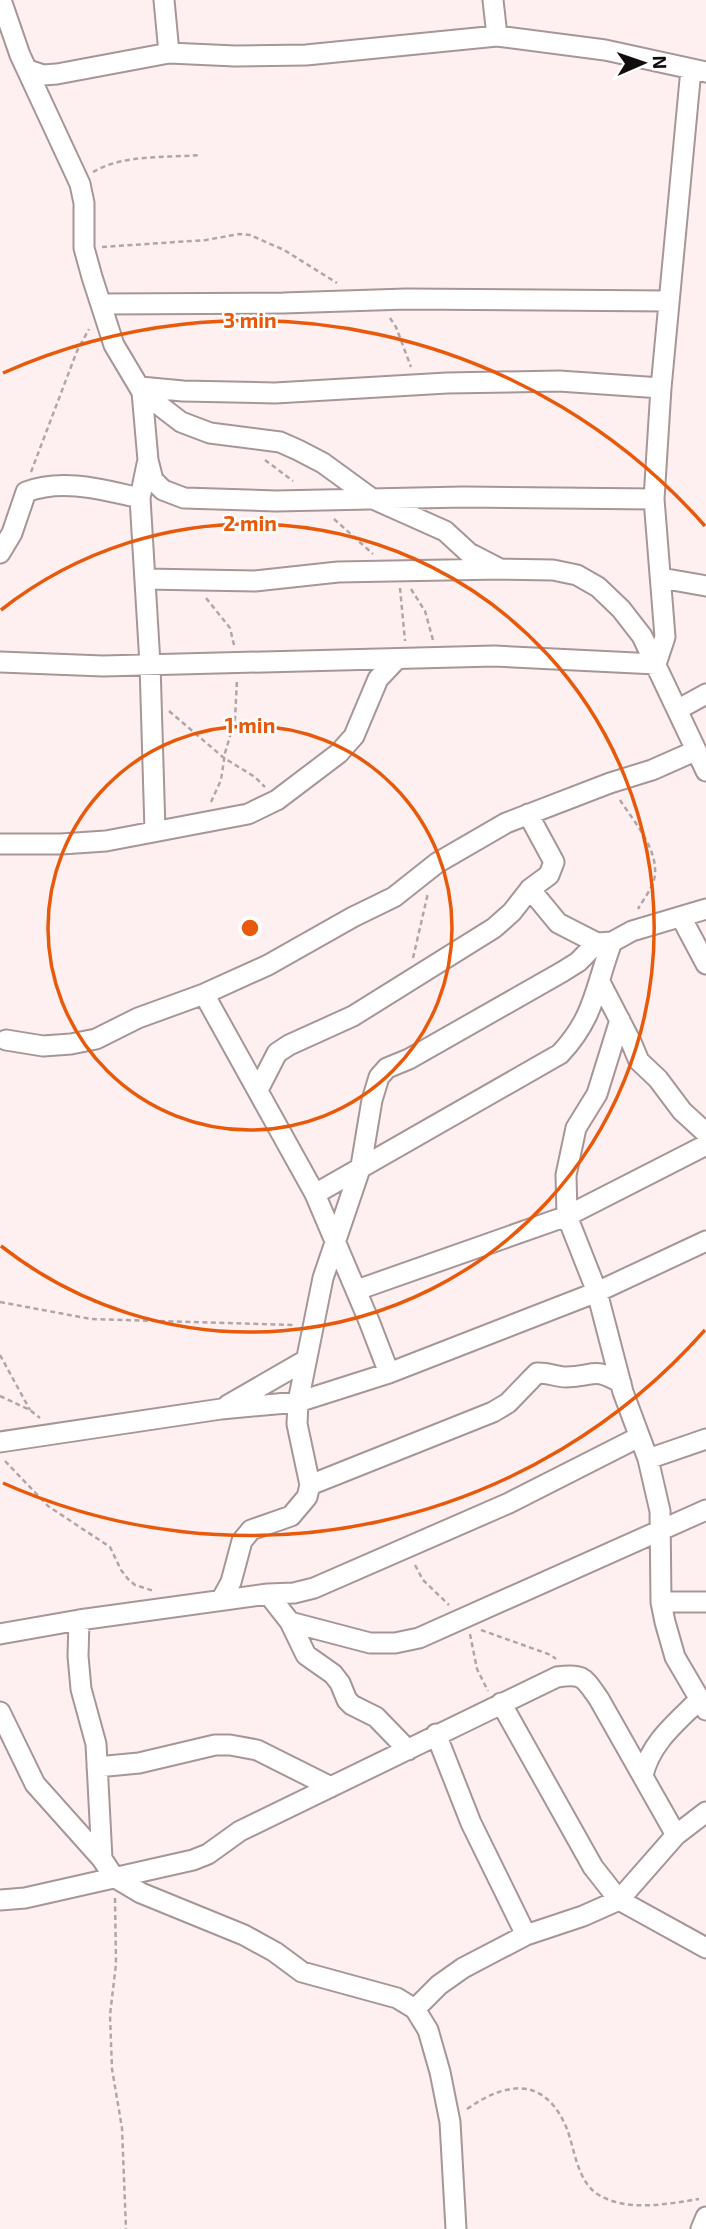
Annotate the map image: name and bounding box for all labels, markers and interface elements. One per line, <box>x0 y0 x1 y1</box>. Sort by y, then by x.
north arrow <box>608 28 678 98</box>
text: N <box>649 55 672 70</box>
text: 3 min <box>223 307 277 332</box>
text: 2 min <box>223 510 277 535</box>
text: 1 min <box>225 712 275 737</box>
centre of rings <box>238 916 262 940</box>

